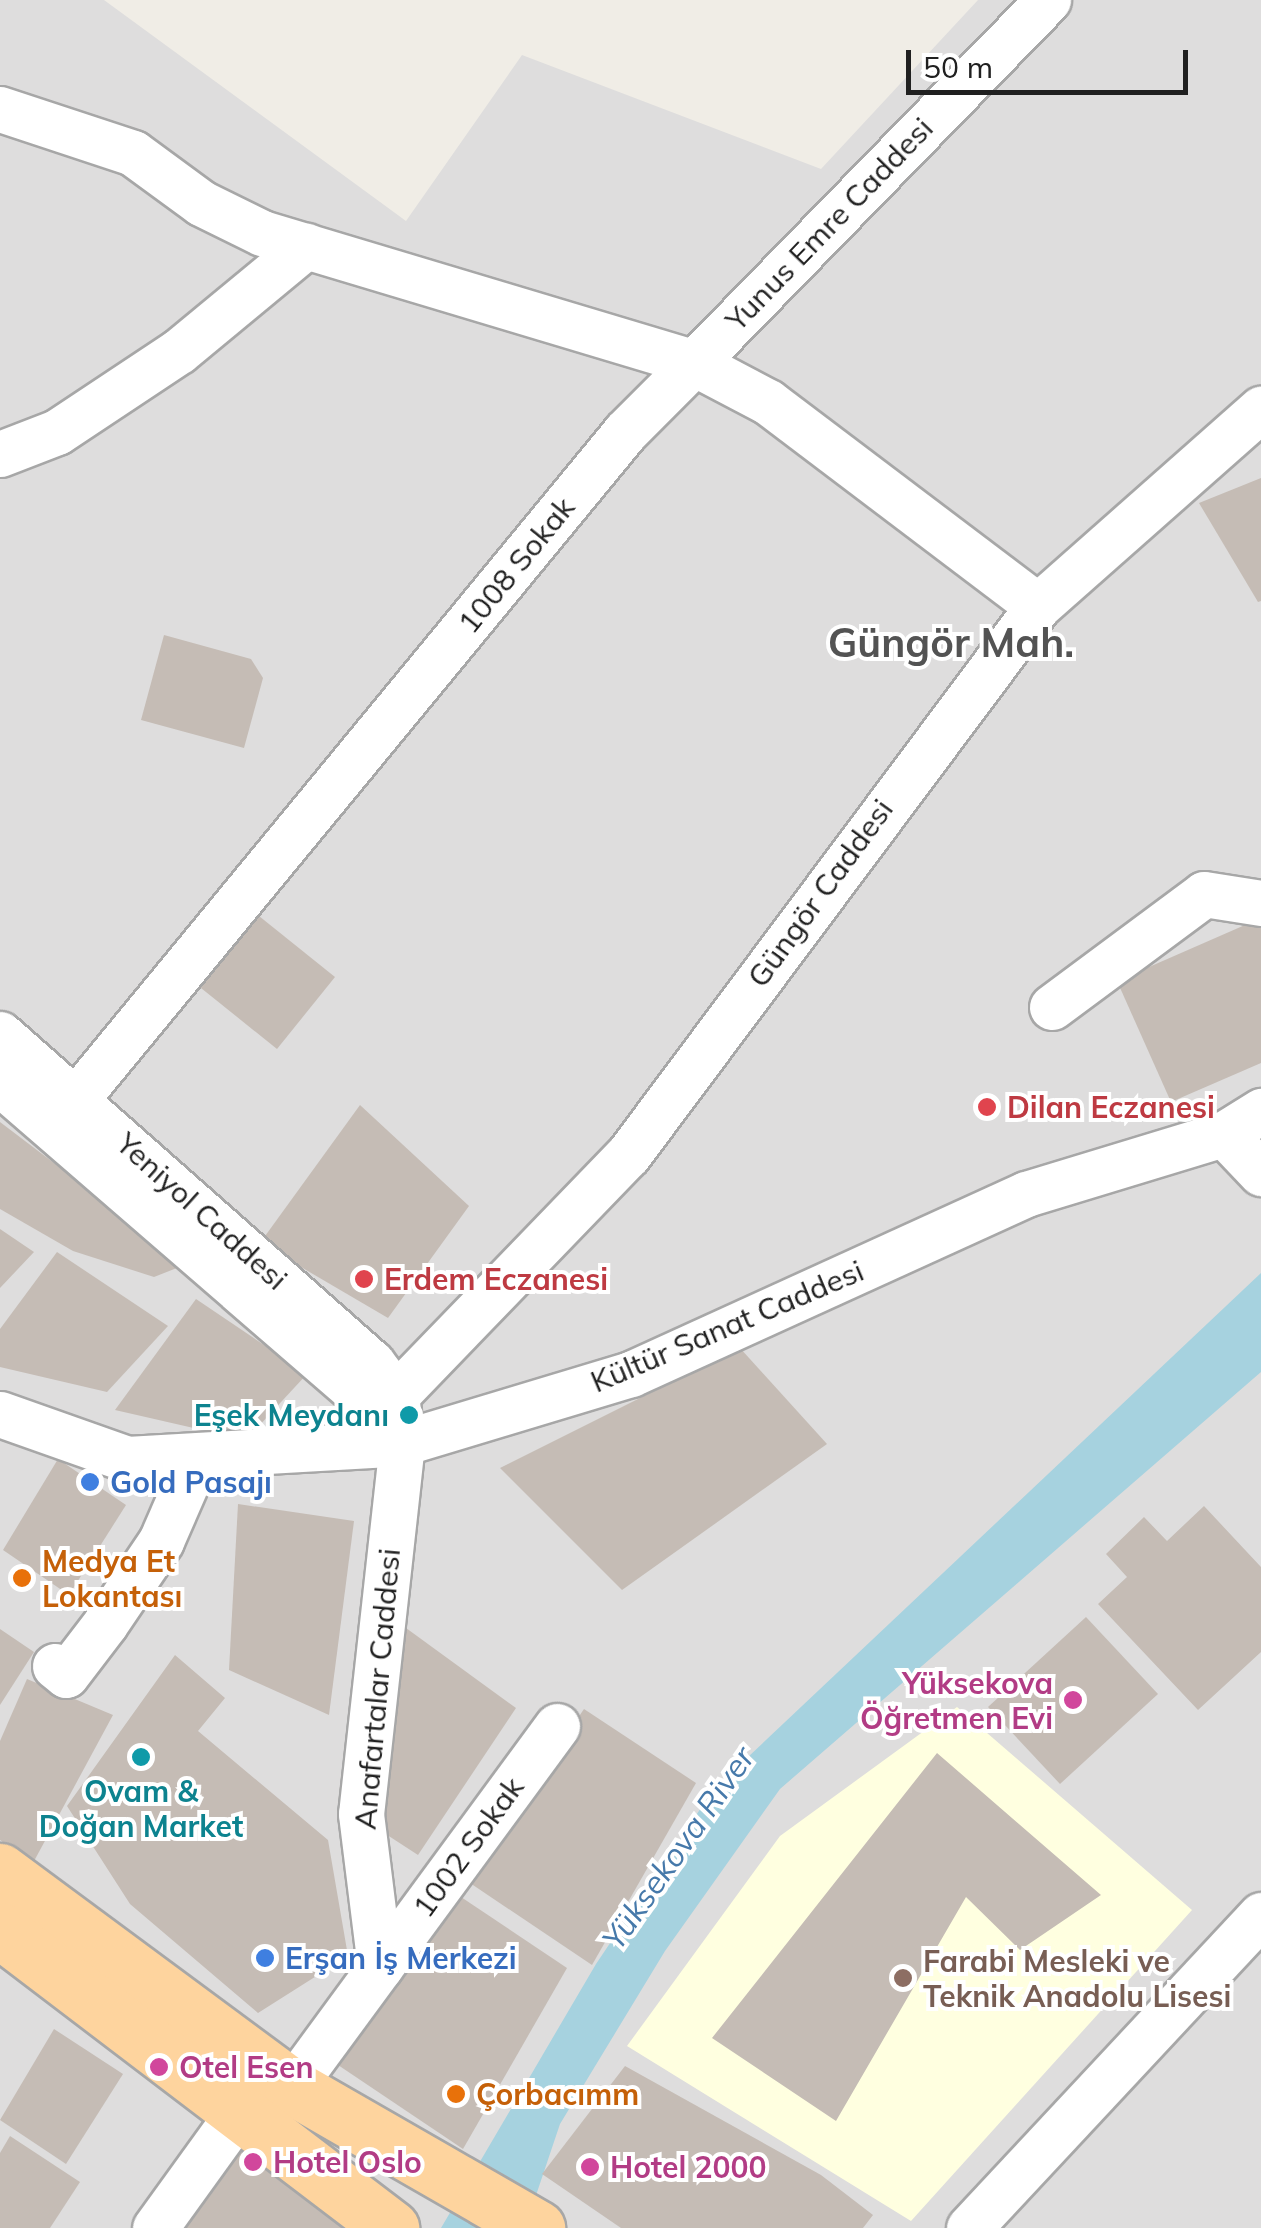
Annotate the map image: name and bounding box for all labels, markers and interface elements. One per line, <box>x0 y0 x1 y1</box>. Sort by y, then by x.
scale bar <box>911 30 1194 92</box>
text: 50 m <box>923 48 993 86</box>
street label: Yunus Emre Caddesi <box>718 110 940 338</box>
street label: 1008 Sokak <box>450 490 582 640</box>
district label: Güngör Mah. <box>828 618 1074 666</box>
street label: Güngör Caddesi <box>740 792 900 994</box>
place label: Dilan Eczanesi <box>1007 1089 1215 1125</box>
marker: Dilan Eczanesi <box>976 1096 998 1118</box>
street label: Yeniyol Caddesi <box>109 1125 295 1297</box>
street label: Kültür Sanat Caddesi <box>585 1252 869 1400</box>
place label: Erdem Eczanesi <box>384 1261 608 1297</box>
marker: Erdem Eczanesi <box>353 1268 375 1290</box>
place label: Eşek Meydanı <box>194 1397 389 1433</box>
marker: Eşek Meydanı <box>398 1404 420 1426</box>
place label: Gold Pasajı <box>110 1464 272 1500</box>
marker: Gold Pasajı <box>79 1471 101 1493</box>
place label: Medya Et Lokantası <box>42 1543 182 1614</box>
street label: Anafartalar Caddesi <box>347 1547 407 1831</box>
marker: Medya Et Lokantası <box>11 1567 33 1589</box>
place label: Yüksekova Öğretmen Evi <box>860 1665 1053 1736</box>
marker: Yüksekova Öğretmen Evi <box>1062 1689 1084 1711</box>
water label: Yüksekova River <box>594 1739 762 1957</box>
marker: Ovam & Doğan Market <box>130 1746 152 1768</box>
street label: 1002 Sokak <box>405 1770 531 1924</box>
place label: Ovam & Doğan Market <box>39 1773 243 1844</box>
place label: Erşan İş Merkezi <box>285 1940 517 1976</box>
place label: Farabi Mesleki ve Teknik Anadolu Lisesi <box>923 1943 1231 2014</box>
marker: Erşan İş Merkezi <box>254 1947 276 1969</box>
marker: Farabi Mesleki ve Teknik Anadolu Lisesi <box>892 1967 914 1989</box>
place label: Otel Esen <box>179 2049 314 2085</box>
marker: Otel Esen <box>148 2056 170 2078</box>
place label: Çorbacımm <box>476 2076 639 2112</box>
marker: Çorbacımm <box>445 2083 467 2105</box>
place label: Hotel Oslo <box>273 2144 422 2180</box>
place label: Hotel 2000 <box>610 2149 767 2185</box>
marker: Hotel Oslo <box>242 2151 264 2173</box>
marker: Hotel 2000 <box>579 2156 601 2178</box>

